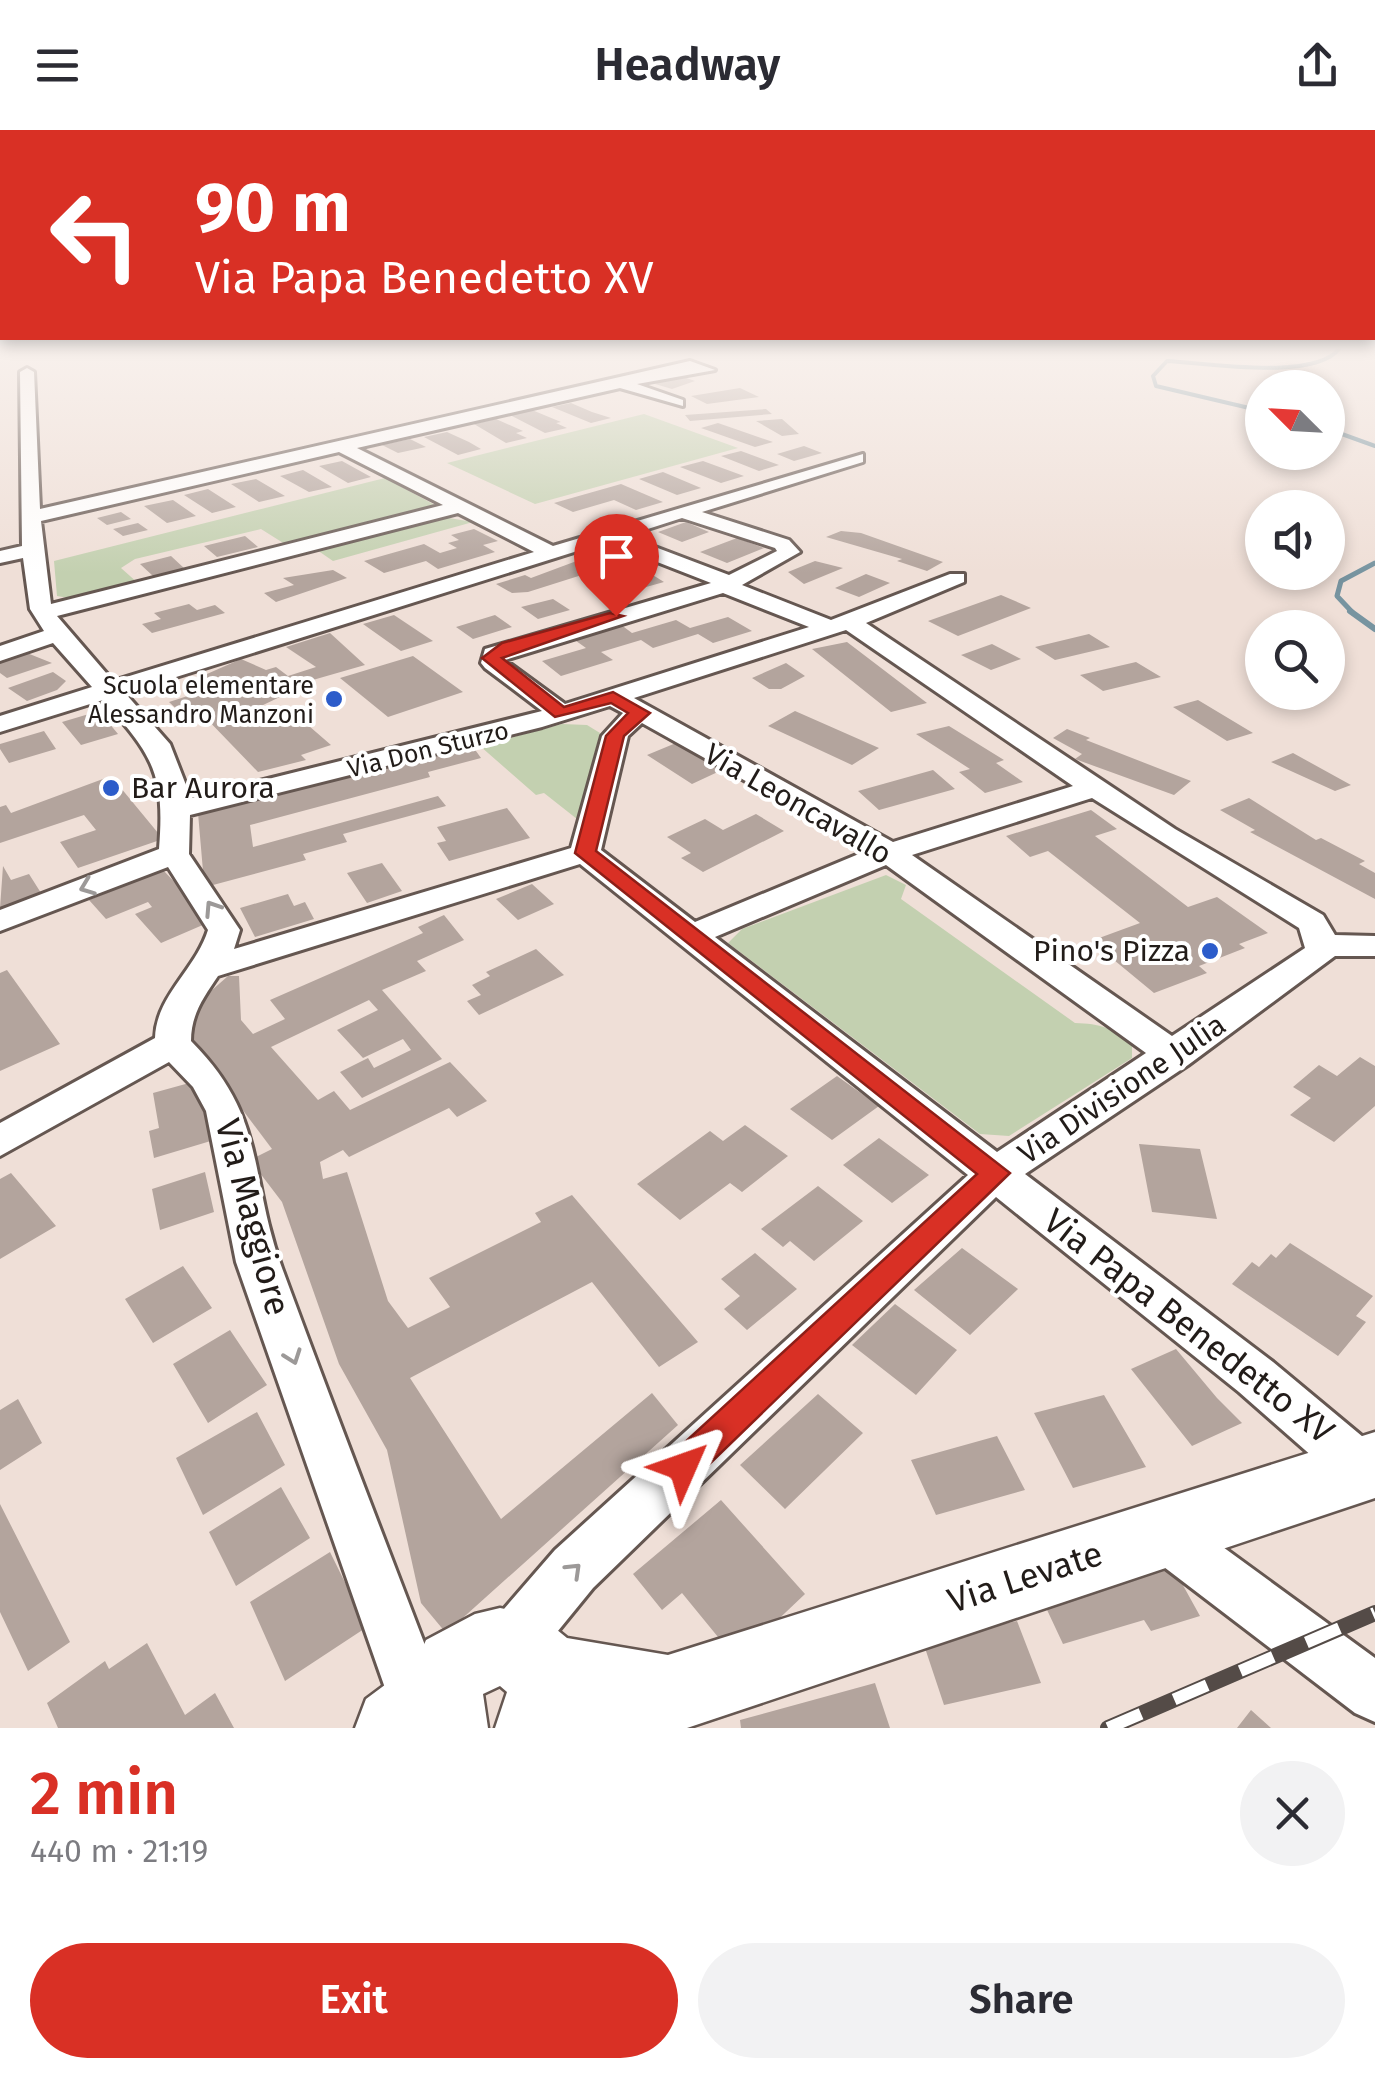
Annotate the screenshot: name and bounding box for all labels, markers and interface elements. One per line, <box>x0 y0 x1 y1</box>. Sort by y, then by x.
icon: menu <box>30 38 85 93</box>
text: Headway <box>595 38 780 92</box>
icon: share <box>1290 38 1345 93</box>
text: 90 m <box>195 166 351 250</box>
icon: left <box>30 170 160 300</box>
text: Via Papa Benedetto XV <box>195 251 654 305</box>
north arrow <box>1245 370 1345 470</box>
map controls <box>1245 370 1345 710</box>
button: sound <box>1245 490 1345 590</box>
pin <box>574 514 659 617</box>
icon: arrive <box>589 529 644 584</box>
button: search <box>1245 610 1345 710</box>
place label: Scuola elementare Alessandro Manzoni <box>88 671 314 730</box>
marker: Scuola elementare Alessandro Manzoni <box>323 688 345 710</box>
street label: Via Don Sturzo <box>345 715 512 784</box>
street label: Via Leoncavallo <box>698 736 898 872</box>
place label: Bar Aurora <box>131 770 275 806</box>
marker: Bar Aurora <box>100 777 122 799</box>
one-way arrow <box>80 876 97 896</box>
one-way arrow <box>206 900 225 918</box>
place label: Pino's Pizza <box>1033 933 1190 969</box>
marker: Pino's Pizza <box>1199 940 1221 962</box>
street label: Via Divisione Julia <box>1011 1006 1233 1172</box>
street label: Via Maggiore <box>207 1114 299 1320</box>
street label: Via Papa Benedetto XV <box>1036 1200 1343 1453</box>
one-way arrow <box>281 1348 302 1365</box>
position arrow <box>631 1415 735 1519</box>
street label: Via Levate <box>942 1532 1108 1622</box>
one-way arrow <box>562 1563 580 1581</box>
text: 2 min <box>30 1758 178 1830</box>
button: close <box>1240 1761 1345 1866</box>
text: 440 m · 21:19 <box>30 1832 208 1870</box>
button: Exit <box>30 1943 678 2058</box>
button: Share <box>698 1943 1345 2058</box>

